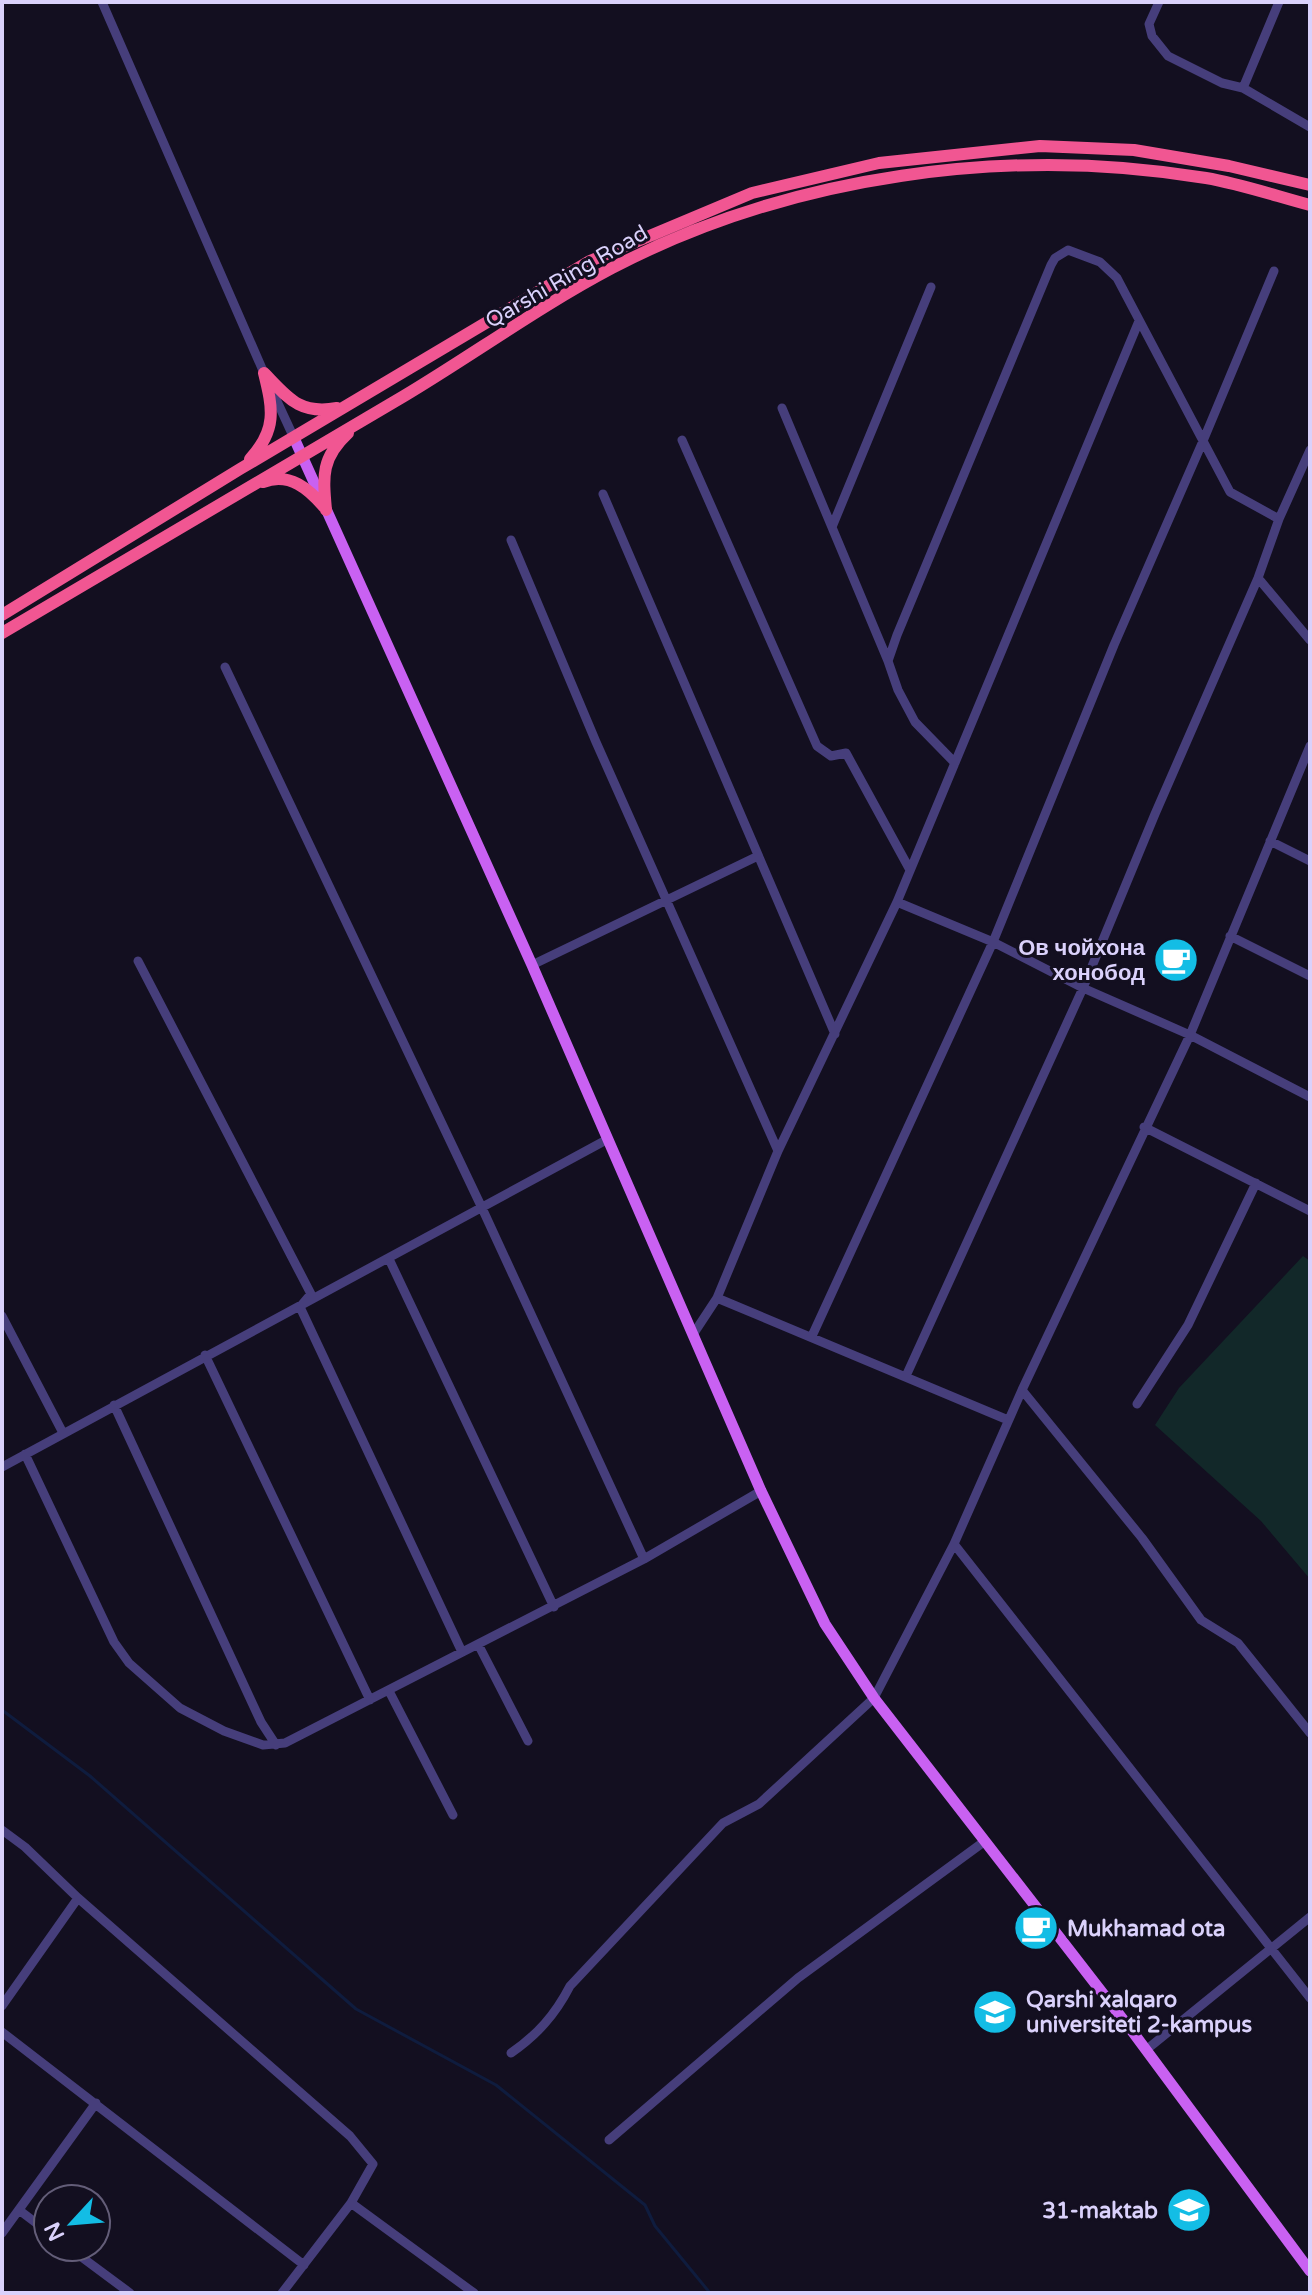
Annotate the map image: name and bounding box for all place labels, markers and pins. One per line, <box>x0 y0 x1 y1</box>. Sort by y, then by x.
place label: Ов чойхона хонобод <box>1018 935 1146 986</box>
cafe icon: Ов чойхона хонобод <box>1152 936 1200 984</box>
cafe icon: Mukhamad ota <box>1012 1904 1060 1952</box>
place label: Mukhamad ota <box>1067 1916 1225 1942</box>
place label: Qarshi xalqaro universiteti 2-kampus <box>1026 1987 1252 2038</box>
school or university icon: Qarshi xalqaro universiteti 2-kampus <box>971 1988 1019 2036</box>
school or university icon: 31-maktab <box>1165 2186 1213 2234</box>
place label: 31-maktab <box>1042 2198 1158 2224</box>

